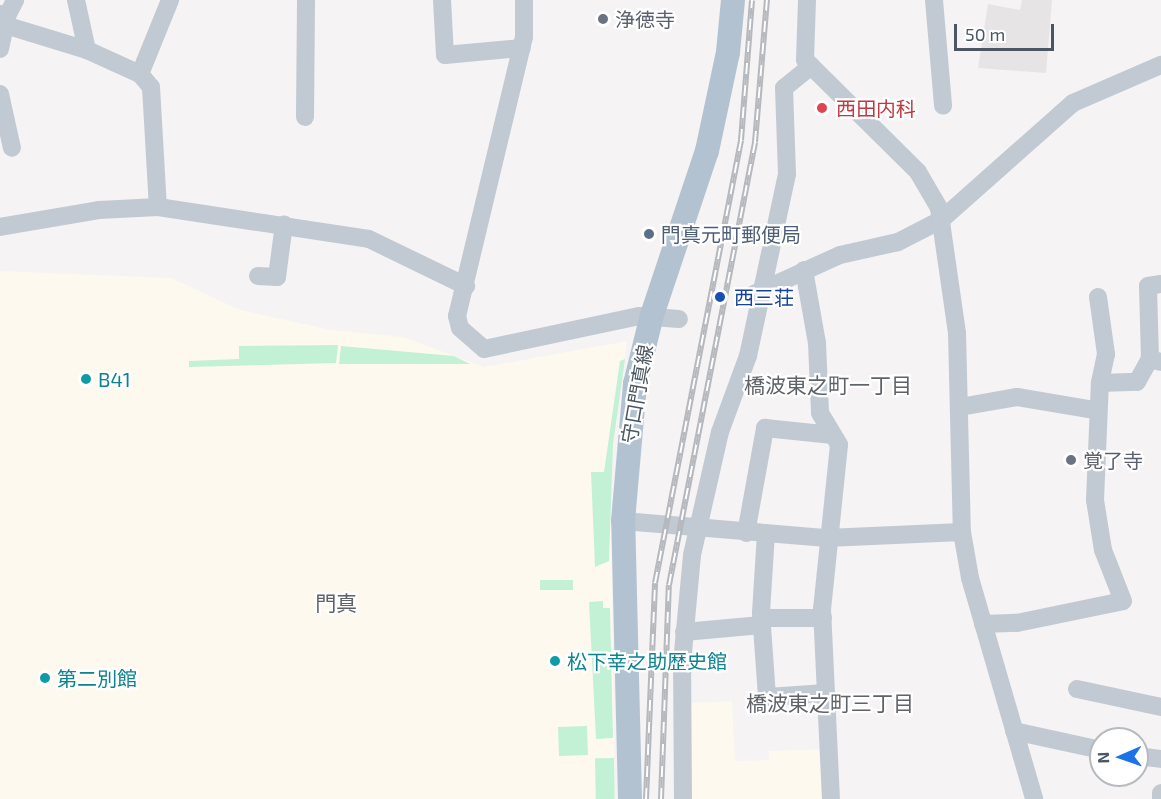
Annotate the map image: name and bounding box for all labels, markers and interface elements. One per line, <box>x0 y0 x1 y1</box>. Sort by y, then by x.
place label: 浄徳寺 <box>615 7 675 31</box>
marker: 浄徳寺 <box>596 12 610 26</box>
scale bar <box>957 12 1058 50</box>
text: 50 m <box>965 23 1005 45</box>
place label: 西田内科 <box>836 96 916 120</box>
marker: 西田内科 <box>813 99 831 117</box>
place label: 門真元町郵便局 <box>661 222 801 246</box>
marker: 門真元町郵便局 <box>642 227 656 241</box>
place label: 西三荘 <box>734 285 794 309</box>
marker: 西三荘 <box>711 288 729 306</box>
street label: 守口門真線 <box>616 343 658 445</box>
place label: B41 <box>98 367 131 391</box>
marker: B41 <box>79 372 93 386</box>
district label: 橋波東之町一丁目 <box>744 372 912 398</box>
place label: 覚了寺 <box>1083 448 1143 472</box>
marker: 覚了寺 <box>1064 453 1078 467</box>
district label: 門真 <box>315 590 357 616</box>
place label: 松下幸之助歴史館 <box>567 649 727 673</box>
marker: 松下幸之助歴史館 <box>548 654 562 668</box>
place label: 第二別館 <box>57 666 137 690</box>
marker: 第二別館 <box>38 671 52 685</box>
district label: 橋波東之町三丁目 <box>746 690 914 716</box>
north arrow <box>1089 727 1149 787</box>
text: N <box>1093 751 1112 764</box>

